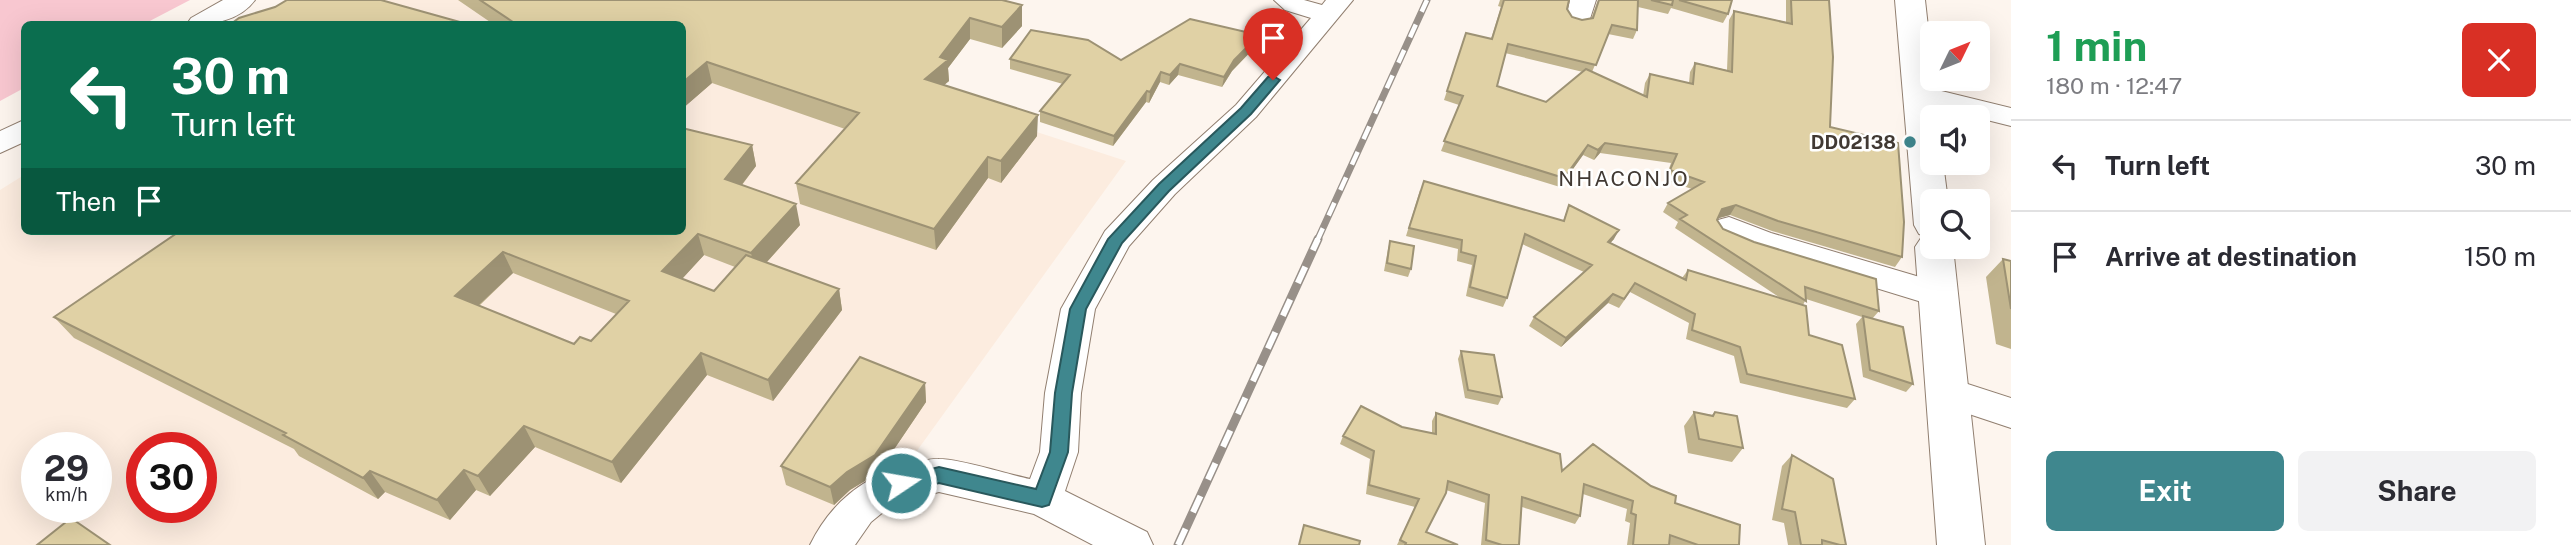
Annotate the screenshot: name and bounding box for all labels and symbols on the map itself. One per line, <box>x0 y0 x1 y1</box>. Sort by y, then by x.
pin <box>1243 8 1303 80</box>
north arrow <box>1920 21 1990 91</box>
place label: DD02138 <box>1811 131 1896 153</box>
marker: DD02138 <box>1902 134 1918 150</box>
district label: NHACONJO <box>1558 166 1690 191</box>
speed limit sign: 30 <box>126 432 217 523</box>
position arrow <box>864 446 938 520</box>

